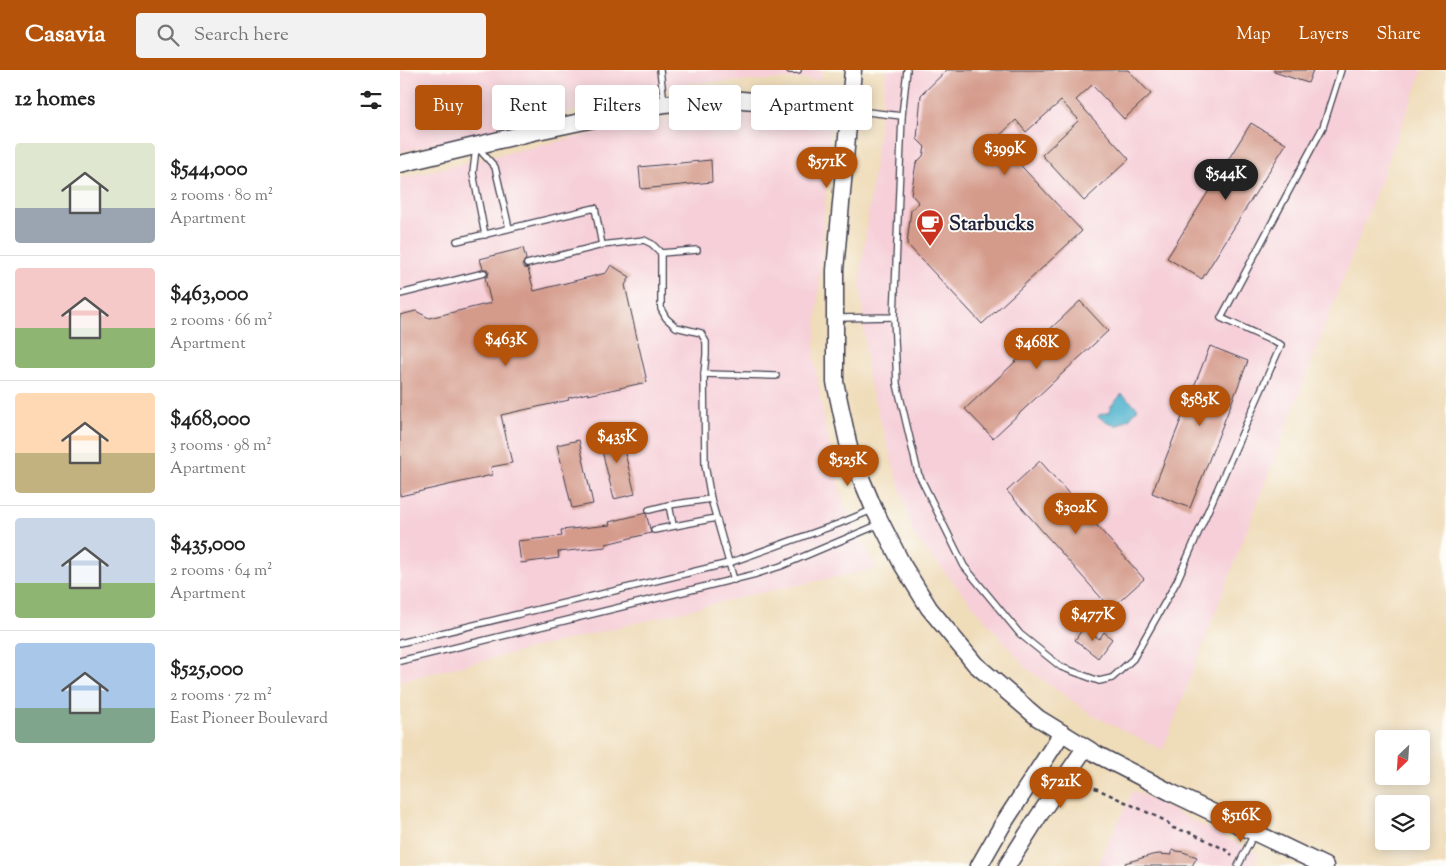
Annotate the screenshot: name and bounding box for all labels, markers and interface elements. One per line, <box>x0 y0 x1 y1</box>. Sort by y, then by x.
search box <box>136 13 486 58</box>
text: Casavia <box>25 18 106 52</box>
icon: search <box>154 21 182 49</box>
text: Search here <box>194 22 289 49</box>
text: Map <box>1236 22 1271 48</box>
text: Layers <box>1299 22 1349 48</box>
text: Share <box>1377 22 1421 48</box>
text: 12 homes <box>15 85 95 115</box>
chip: Buy <box>415 85 482 130</box>
chip: Rent <box>492 85 565 130</box>
chip: Filters <box>575 85 659 130</box>
chip: New <box>669 85 741 130</box>
chip: Apartment <box>751 85 872 130</box>
icon: filters <box>357 86 385 114</box>
pin: $399K <box>970 134 1040 176</box>
text: $399K <box>984 138 1026 161</box>
pin: $571K <box>792 146 862 189</box>
text: $571K <box>807 151 847 174</box>
text: $544,000 <box>170 155 248 185</box>
pin: $544K <box>1191 158 1261 201</box>
icon: home <box>55 163 115 223</box>
text: $544K <box>1205 163 1247 186</box>
text: 2 rooms · 80 m² <box>170 185 273 208</box>
text: Apartment <box>170 208 246 231</box>
cafe icon: Starbucks <box>915 208 945 247</box>
place label: Starbucks <box>949 211 1034 240</box>
text: $463,000 <box>170 280 248 310</box>
icon: home <box>55 288 115 348</box>
text: 2 rooms · 66 m² <box>170 310 273 333</box>
pin: $463K <box>471 324 541 367</box>
pin: $468K <box>1002 328 1072 370</box>
text: $463K <box>485 329 527 352</box>
text: $468K <box>1015 332 1059 355</box>
text: Apartment <box>170 333 246 356</box>
pin: $585K <box>1165 384 1235 427</box>
text: $585K <box>1180 389 1220 412</box>
text: $468,000 <box>170 405 250 435</box>
icon: home <box>55 413 115 473</box>
pin: $435K <box>582 422 652 464</box>
text: $435K <box>597 426 637 449</box>
text: 3 rooms · 98 m² <box>170 435 272 458</box>
pin: $525K <box>813 444 883 487</box>
text: $525K <box>829 449 867 472</box>
text: Apartment <box>170 458 246 481</box>
pin: $302K <box>1041 492 1111 535</box>
text: $302K <box>1055 497 1097 520</box>
text: $435,000 <box>170 530 245 560</box>
icon: home <box>55 538 115 598</box>
text: 2 rooms · 64 m² <box>170 560 273 583</box>
text: Apartment <box>170 583 246 606</box>
pin: $477K <box>1058 600 1128 642</box>
text: $477K <box>1071 604 1115 627</box>
text: $525,000 <box>170 655 243 685</box>
icon: home <box>55 663 115 723</box>
text: 2 rooms · 72 m² <box>170 685 272 708</box>
text: East Pioneer Boulevard <box>170 708 328 731</box>
north arrow <box>1375 730 1430 785</box>
map controls <box>1375 730 1430 850</box>
pin: $721K <box>1026 766 1096 809</box>
text: $721K <box>1041 771 1081 794</box>
button: layers <box>1375 795 1430 850</box>
pin: $516K <box>1206 800 1276 843</box>
text: $516K <box>1222 805 1260 828</box>

